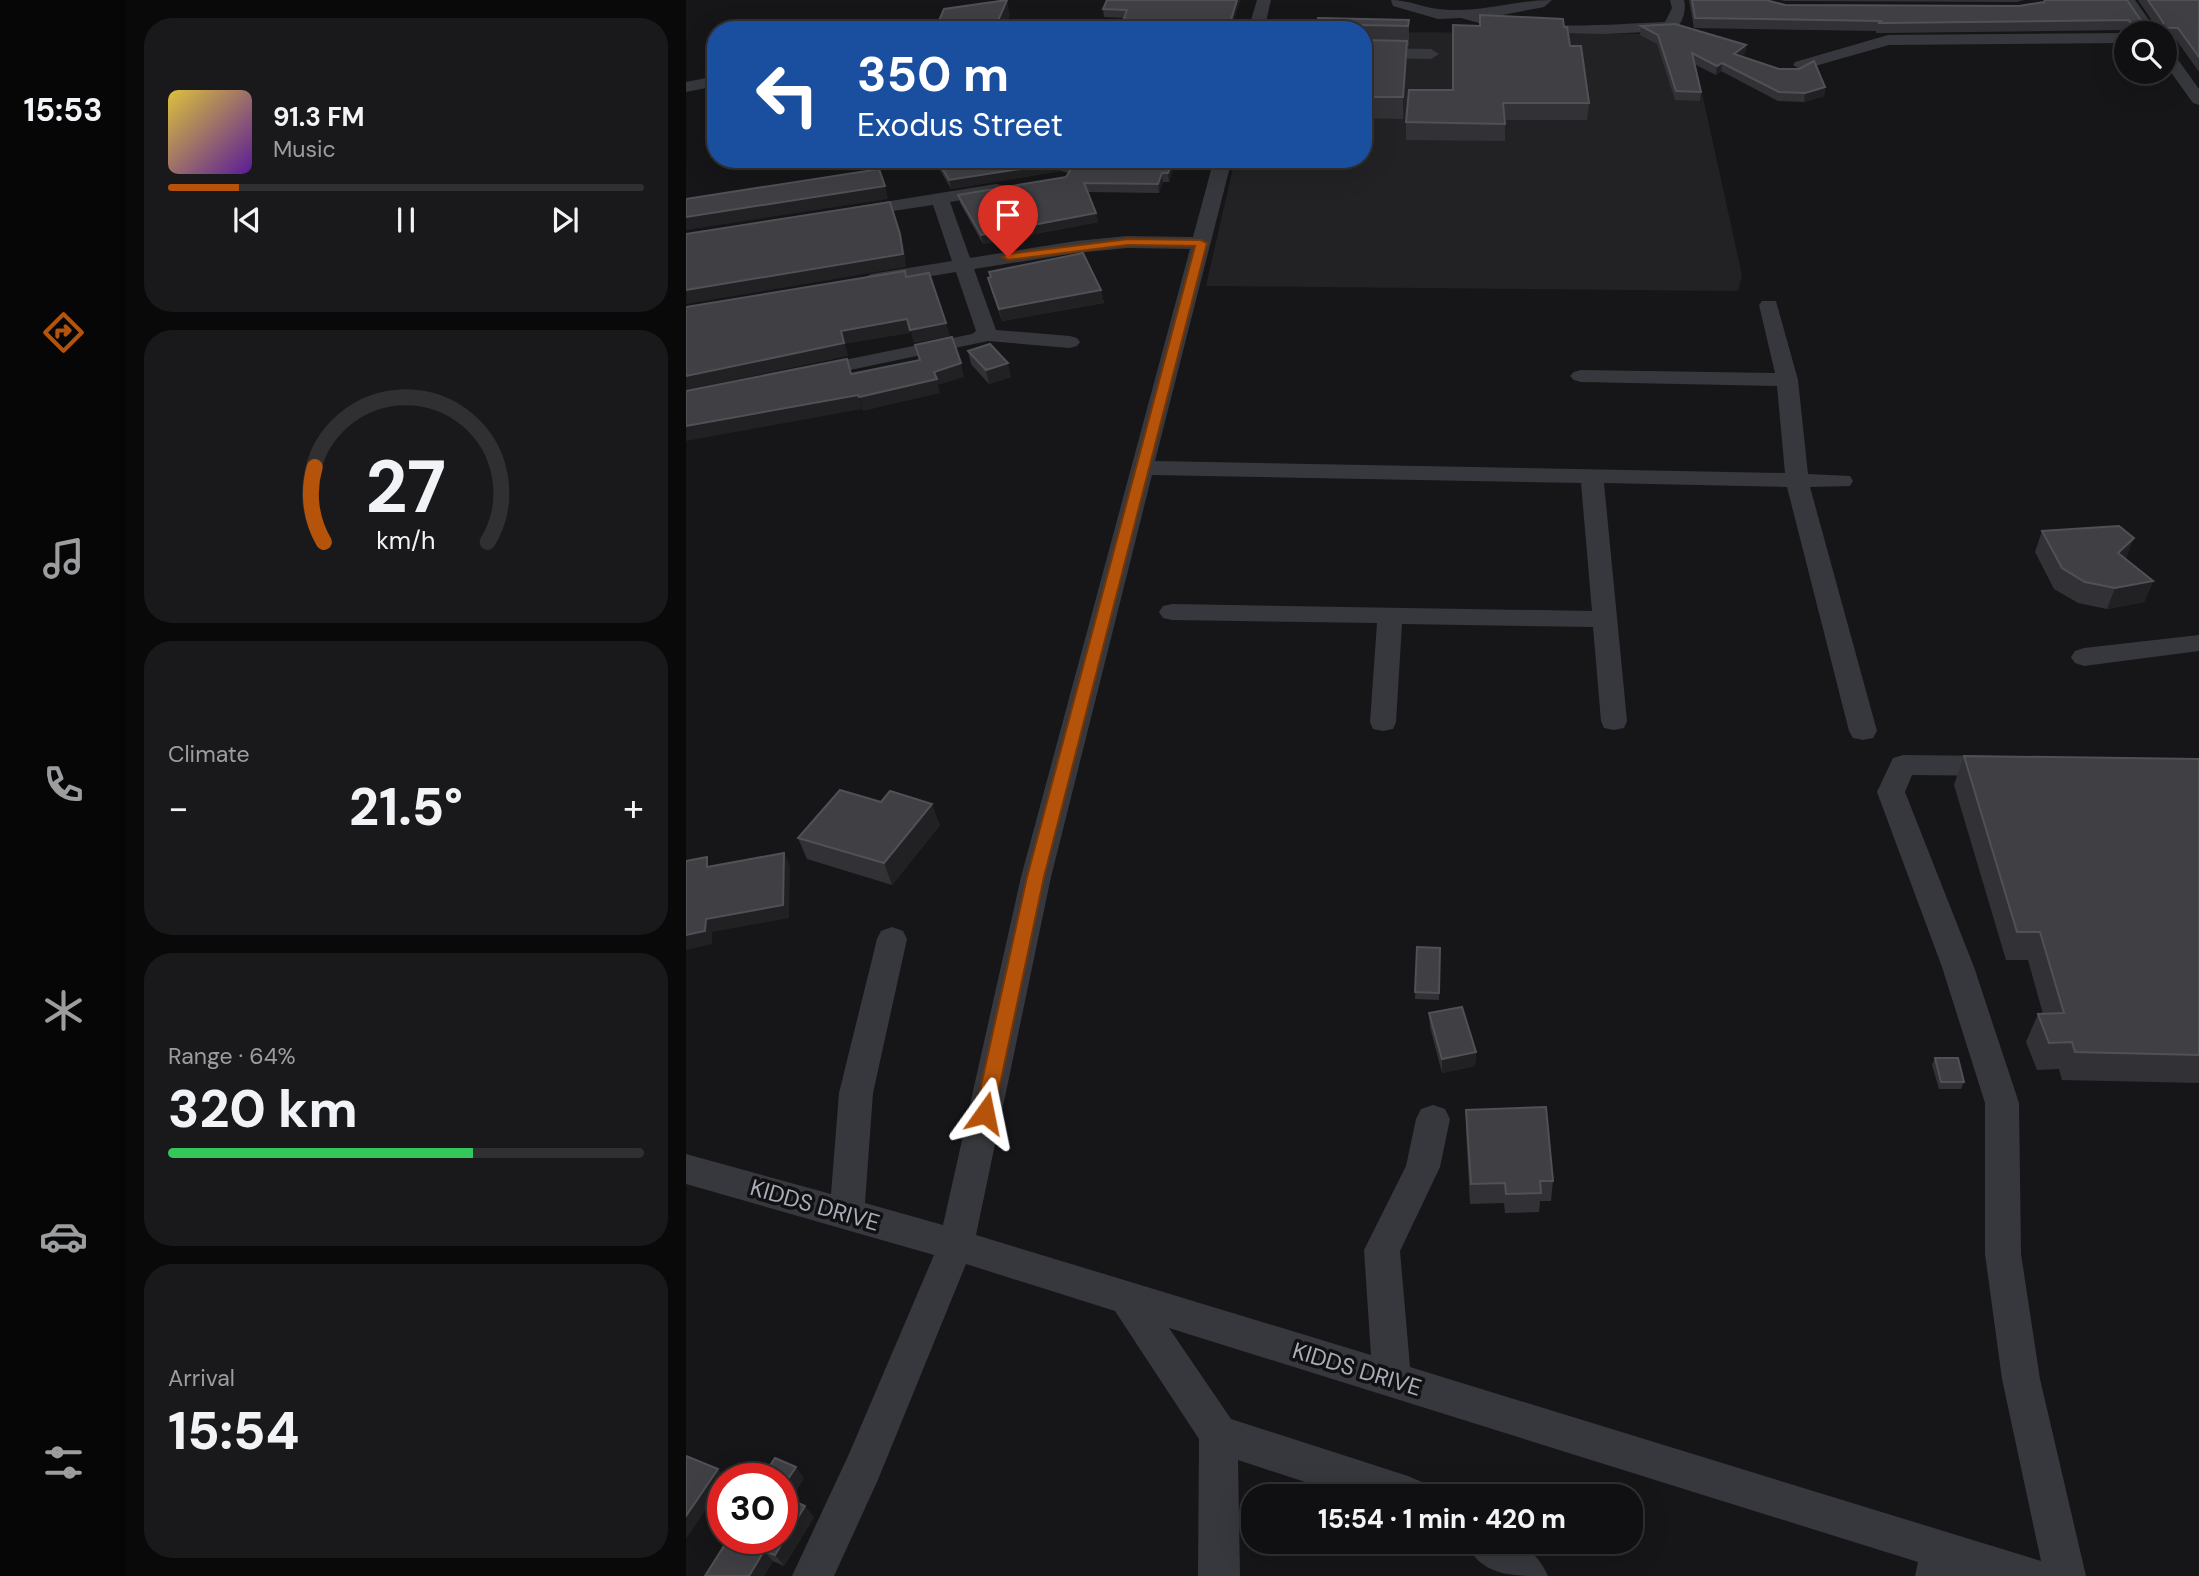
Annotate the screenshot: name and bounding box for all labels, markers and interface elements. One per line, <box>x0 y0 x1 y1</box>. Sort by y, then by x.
map controls <box>2114 21 2177 84</box>
button: search <box>2114 21 2177 84</box>
text: 350 m <box>857 42 1009 106</box>
icon: left <box>742 49 833 140</box>
text: 15:53 <box>24 89 102 131</box>
text: 91.3 FM <box>273 100 365 134</box>
text: Exodus Street <box>857 104 1063 146</box>
text: Music <box>273 134 336 164</box>
pin <box>978 185 1038 257</box>
icon: arrive <box>989 196 1027 234</box>
icon: previous <box>228 201 266 239</box>
icon: pause <box>387 201 425 239</box>
icon: next <box>546 201 584 239</box>
icon: directions <box>39 308 88 357</box>
text: 27 <box>366 441 446 536</box>
text: km/h <box>376 524 436 557</box>
icon: music <box>39 534 88 583</box>
text: Climate <box>168 739 250 769</box>
icon: phone <box>39 760 88 809</box>
text: 21.5° <box>349 773 463 841</box>
text: − <box>168 783 189 833</box>
text: + <box>623 783 644 833</box>
icon: climate <box>39 986 88 1035</box>
text: Range · 64% <box>168 1041 296 1071</box>
text: 320 km <box>168 1075 358 1143</box>
position arrow <box>948 1076 1022 1150</box>
street label: KIDDS DRIVE <box>747 1172 883 1238</box>
icon: car <box>39 1212 88 1261</box>
street label: KIDDS DRIVE <box>1289 1335 1425 1403</box>
text: Arrival <box>168 1363 235 1393</box>
text: 15:54 <box>168 1397 300 1465</box>
icon: filters <box>39 1438 88 1487</box>
speed limit sign: 30 <box>707 1463 798 1554</box>
text: 15:54 · 1 min · 420 m <box>1318 1502 1566 1536</box>

